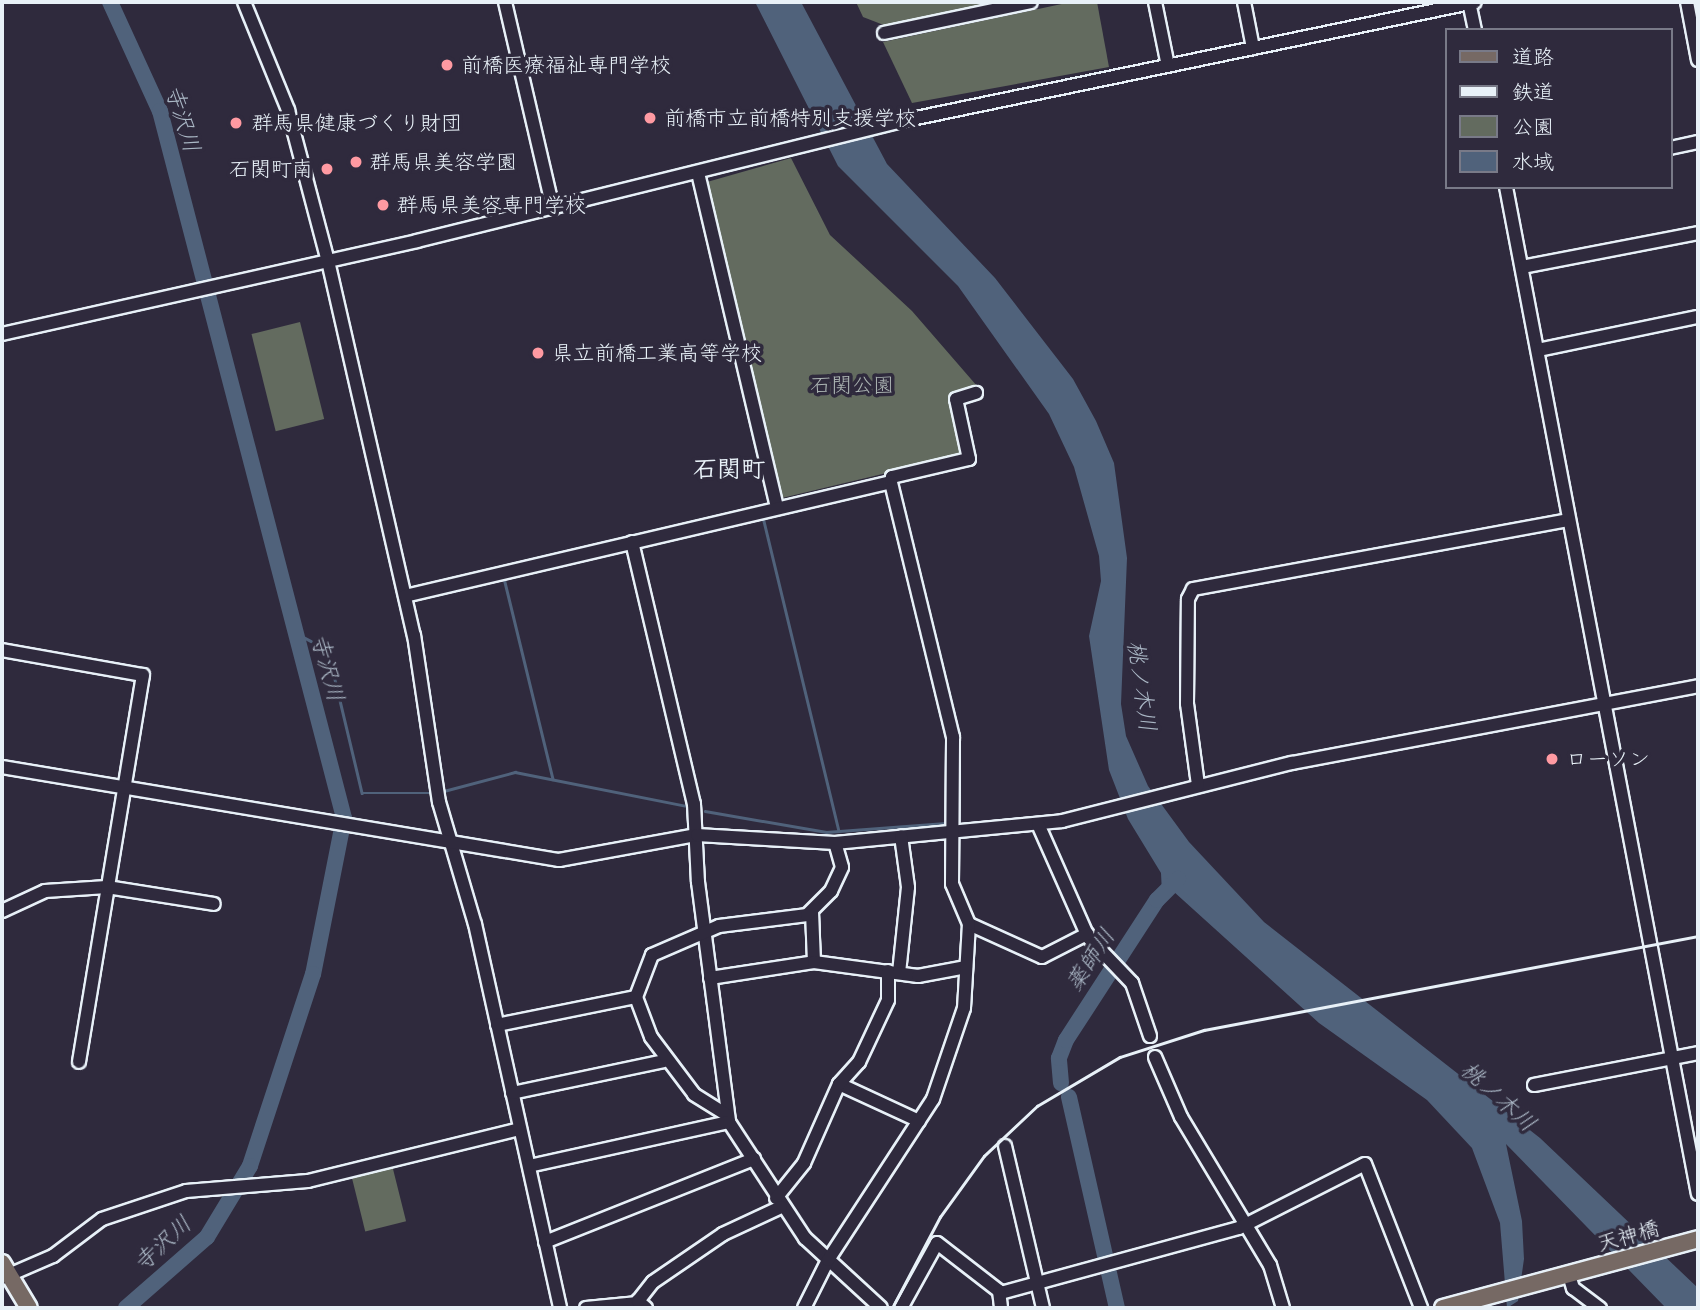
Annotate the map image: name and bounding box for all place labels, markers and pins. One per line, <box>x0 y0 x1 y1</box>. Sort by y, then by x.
place label: 前橋医療福祉専門学校 <box>461 52 671 78</box>
marker: 前橋医療福祉専門学校 <box>439 57 455 73</box>
place label: 前橋市立前橋特別支援学校 <box>664 105 916 131</box>
place label: 群馬県健康づくり財団 <box>252 110 462 136</box>
marker: 前橋市立前橋特別支援学校 <box>642 110 658 126</box>
marker: 群馬県健康づくり財団 <box>226 113 246 133</box>
place label: 群馬県美容学園 <box>370 149 517 175</box>
marker: 群馬県美容学園 <box>348 154 364 170</box>
place label: 石関町南 <box>229 156 313 182</box>
marker: 石関町南 <box>319 161 335 177</box>
place label: 群馬県美容専門学校 <box>397 192 586 218</box>
marker: 群馬県美容専門学校 <box>375 197 391 213</box>
place label: 県立前橋工業高等学校 <box>552 340 762 366</box>
marker: 県立前橋工業高等学校 <box>530 345 546 361</box>
place label: ローソン <box>1566 746 1650 772</box>
marker: ローソン <box>1544 751 1560 767</box>

